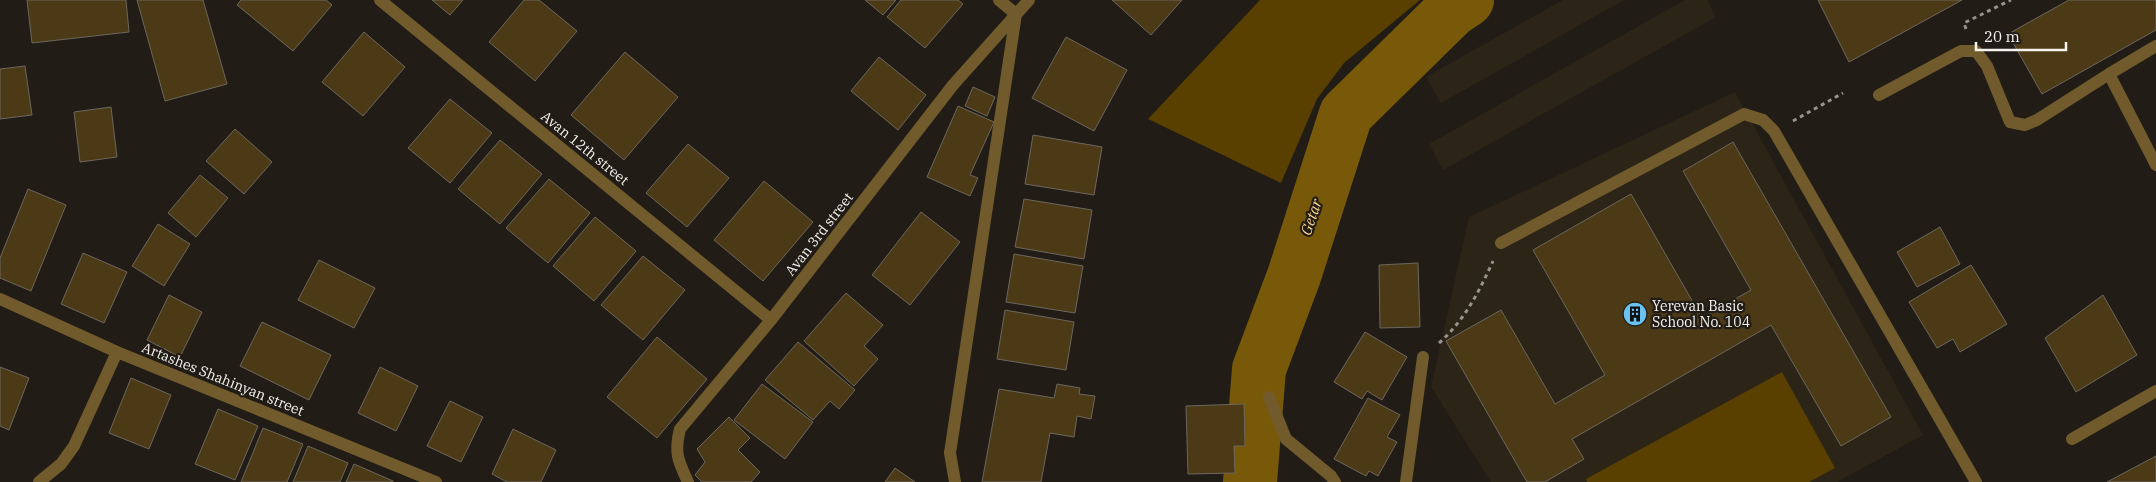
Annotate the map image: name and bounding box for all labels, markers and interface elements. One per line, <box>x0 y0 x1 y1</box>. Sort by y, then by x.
scale bar <box>1976 20 2066 52</box>
text: 20 m <box>1984 27 2020 46</box>
street label: Avan 12th street <box>537 107 633 189</box>
street label: Avan 3rd street <box>781 189 857 279</box>
water label: Getar <box>1296 196 1326 238</box>
place label: Yerevan Basic School No. 104 <box>1652 297 1750 331</box>
building icon: Yerevan Basic School No. 104 <box>1622 301 1648 327</box>
street label: Artashes Shahinyan street <box>139 338 307 420</box>

